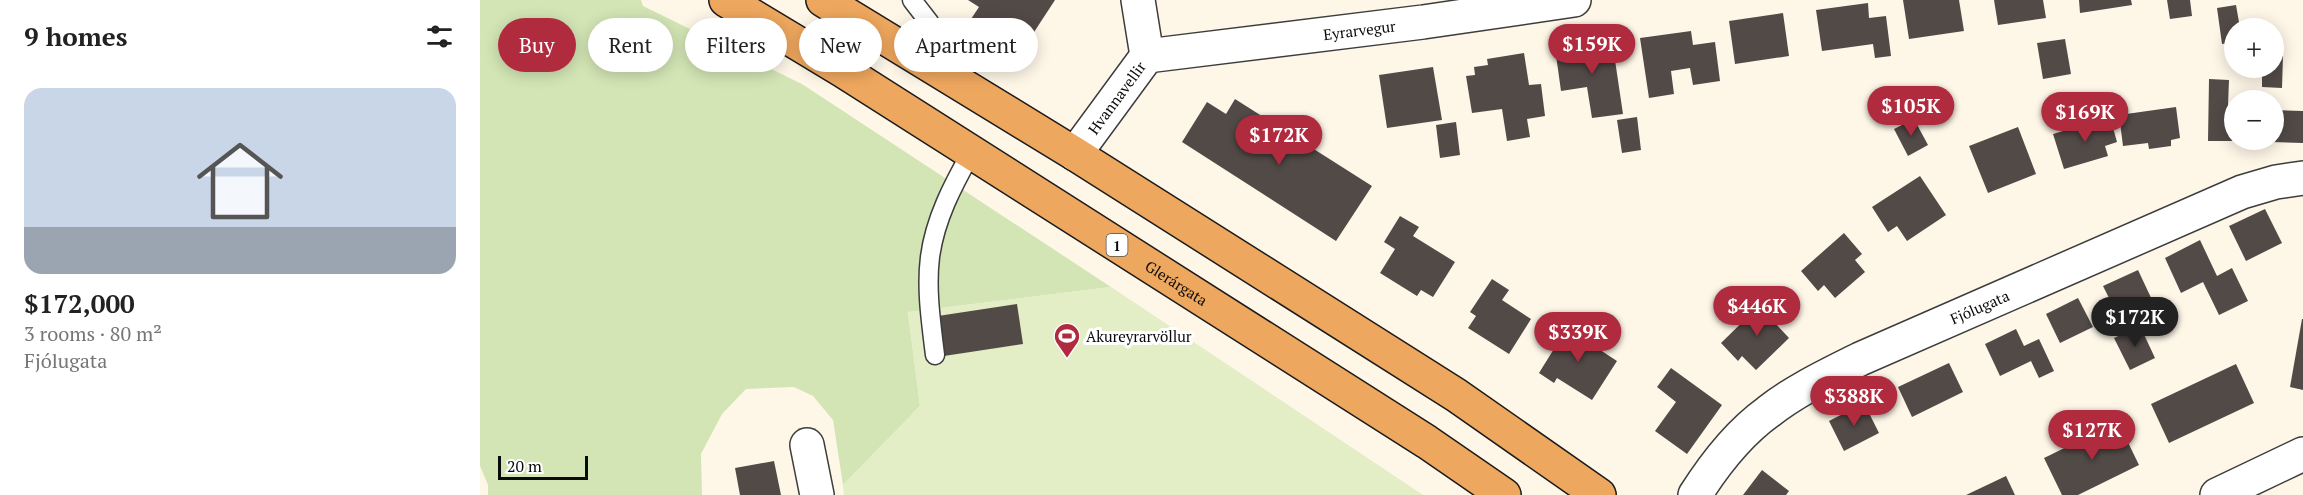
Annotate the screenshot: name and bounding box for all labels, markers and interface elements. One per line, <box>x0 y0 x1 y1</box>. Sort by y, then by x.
street label: Eyrarvegur <box>1322 15 1397 44</box>
chip: Buy <box>498 18 576 72</box>
chip: Rent <box>588 18 673 72</box>
chip: Filters <box>685 18 787 72</box>
chip: New <box>799 18 882 72</box>
chip: Apartment <box>894 18 1038 72</box>
map controls <box>2224 18 2284 150</box>
button: + <box>2224 18 2284 78</box>
text: 9 homes <box>24 19 128 53</box>
icon: filters <box>423 20 456 53</box>
pin: $159K <box>1550 24 1634 75</box>
text: $159K <box>1562 30 1622 57</box>
street label: Hvannavellir <box>1083 57 1150 138</box>
pin: $105K <box>1869 86 1953 137</box>
button: − <box>2224 90 2284 150</box>
text: $105K <box>1881 92 1941 119</box>
pin: $169K <box>2043 92 2127 143</box>
text: $169K <box>2055 98 2115 125</box>
pin: $172K <box>1237 115 1321 166</box>
text: $172K <box>1249 121 1309 148</box>
icon: home <box>186 127 294 235</box>
road number: 1 <box>1106 234 1128 256</box>
street label: Glerárgata <box>1142 256 1212 310</box>
street label: Fjólugata <box>1947 285 2013 328</box>
text: $172,000 <box>24 286 135 320</box>
pin: $446K <box>1715 286 1799 337</box>
text: $446K <box>1727 292 1787 319</box>
pin: $172K <box>2093 297 2177 348</box>
text: $172K <box>2105 303 2165 330</box>
pin: $339K <box>1536 312 1620 363</box>
text: $339K <box>1548 318 1608 345</box>
text: 3 rooms · 80 m² <box>24 320 162 347</box>
sports icon: Akureyrarvöllur <box>1052 321 1082 359</box>
place label: Akureyrarvöllur <box>1086 326 1192 346</box>
text: Fjólugata <box>24 347 107 374</box>
pin: $388K <box>1812 376 1896 427</box>
text: $388K <box>1824 382 1884 409</box>
pin: $127K <box>2050 410 2134 461</box>
text: $127K <box>2062 416 2122 443</box>
scale bar <box>498 453 588 480</box>
text: 20 m <box>507 455 542 477</box>

